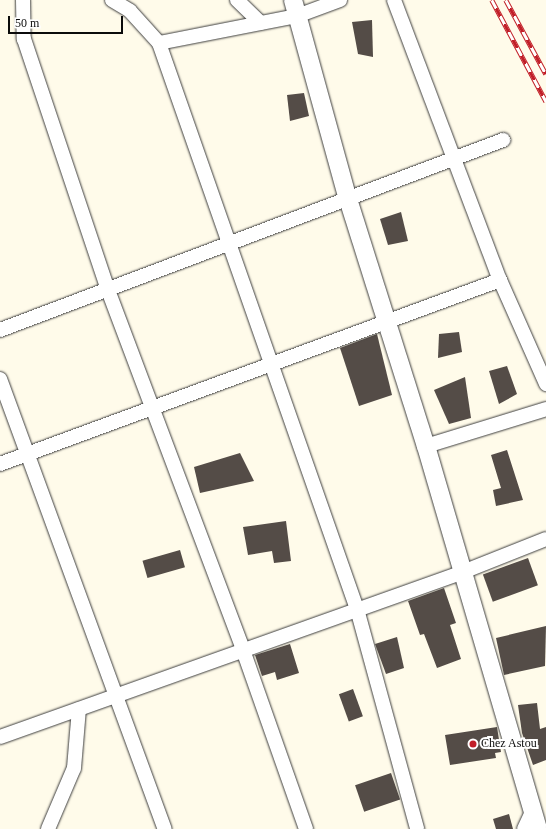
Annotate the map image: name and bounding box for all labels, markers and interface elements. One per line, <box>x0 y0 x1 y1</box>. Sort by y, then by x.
scale bar <box>10 8 125 34</box>
text: 50 m <box>15 16 39 30</box>
place label: Chez Astou <box>481 737 537 751</box>
marker: Chez Astou <box>468 739 478 749</box>

